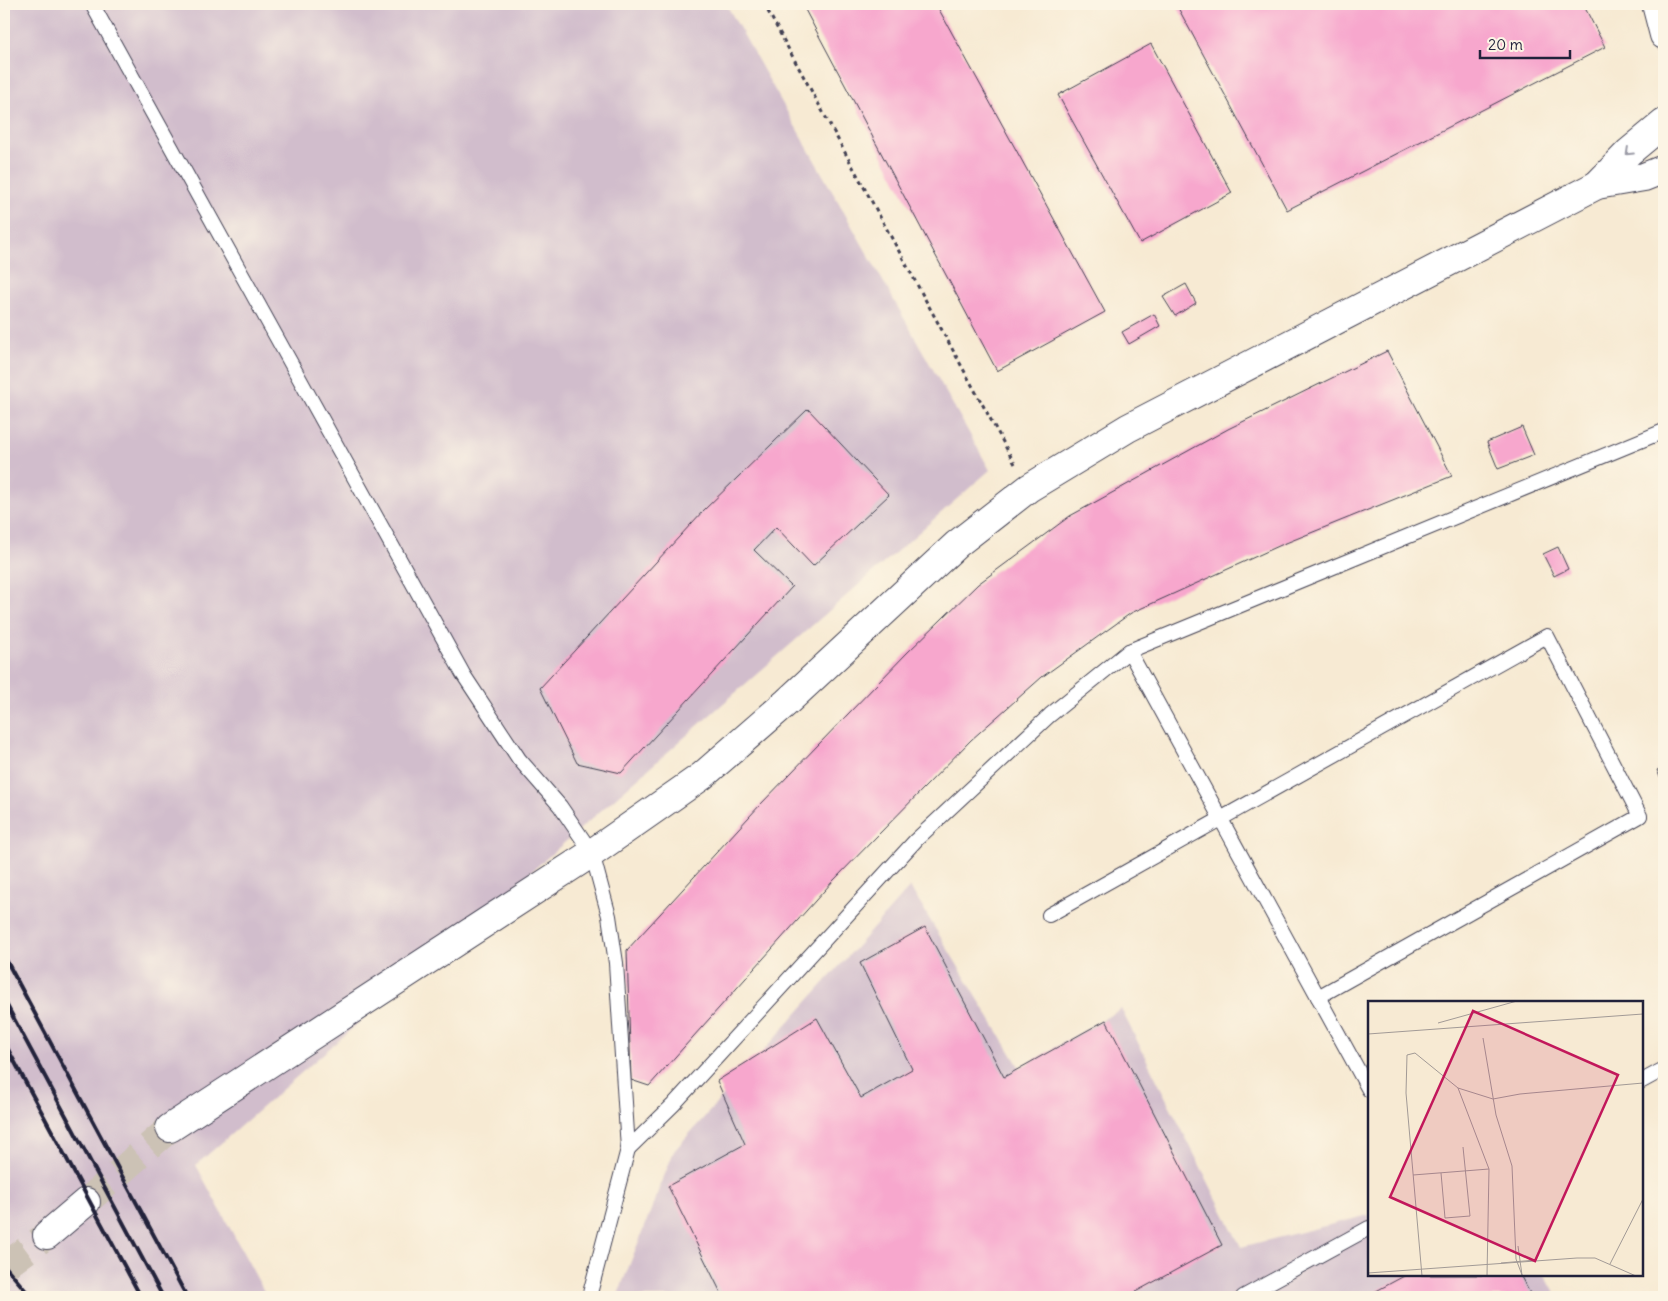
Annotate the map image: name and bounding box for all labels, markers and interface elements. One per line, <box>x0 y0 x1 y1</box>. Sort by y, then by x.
scale bar <box>1480 28 1570 60</box>
text: 20 m <box>1488 35 1523 54</box>
one-way arrow <box>1626 146 1635 155</box>
inset map <box>1368 1001 1643 1276</box>

